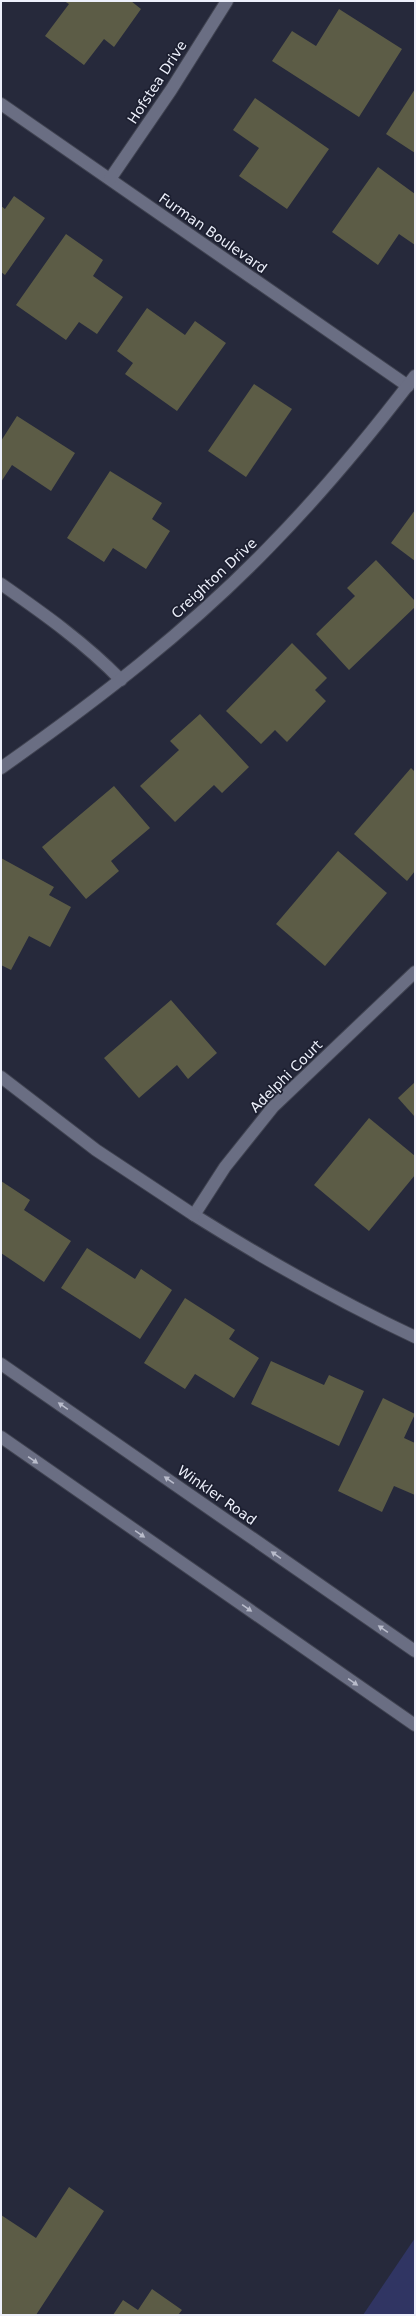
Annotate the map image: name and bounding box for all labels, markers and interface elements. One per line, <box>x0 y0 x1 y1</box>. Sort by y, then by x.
street label: Hofstea Drive <box>124 37 190 127</box>
street label: Furman Boulevard <box>156 190 270 276</box>
street label: Creighton Drive <box>168 535 260 621</box>
street label: Adelphi Court <box>247 1036 326 1115</box>
one-way arrow <box>57 1402 68 1410</box>
one-way arrow <box>28 1456 38 1464</box>
street label: Winkler Road <box>175 1462 259 1528</box>
one-way arrow <box>164 1476 175 1484</box>
one-way arrow <box>135 1530 145 1538</box>
one-way arrow <box>271 1551 281 1559</box>
one-way arrow <box>241 1604 252 1612</box>
one-way arrow <box>378 1625 388 1633</box>
one-way arrow <box>348 1678 359 1686</box>

